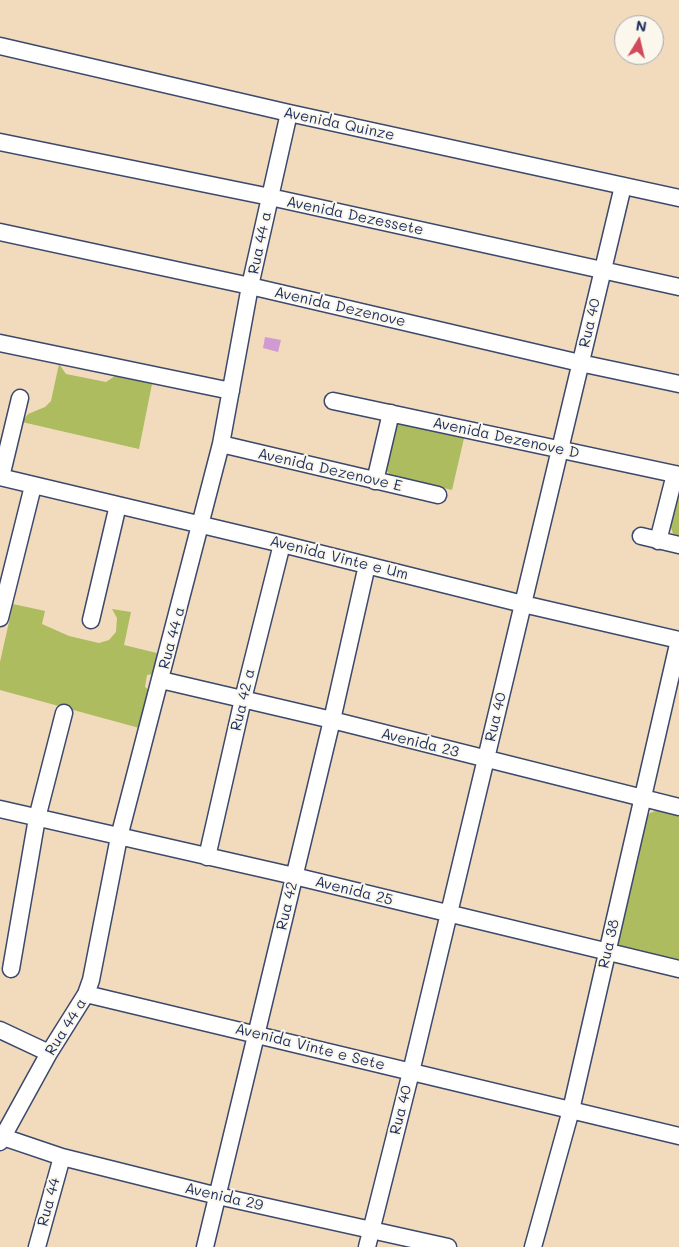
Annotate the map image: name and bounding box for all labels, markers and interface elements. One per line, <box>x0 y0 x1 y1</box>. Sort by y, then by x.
north arrow <box>614 15 664 65</box>
text: N <box>635 15 648 36</box>
street label: Avenida Quinze <box>282 103 396 145</box>
street label: Avenida Dezessete <box>285 193 425 239</box>
street label: Rua 44 a <box>245 210 275 276</box>
street label: Avenida Dezenove <box>273 283 407 331</box>
street label: Rua 40 <box>576 297 604 349</box>
street label: Avenida Dezenove D <box>431 414 581 462</box>
street label: Avenida Dezenove E <box>256 445 404 495</box>
street label: Avenida Vinte e Um <box>268 532 410 584</box>
street label: Rua 44 a <box>155 605 189 671</box>
street label: Rua 42 a <box>227 667 259 733</box>
street label: Rua 40 <box>482 691 510 743</box>
street label: Avenida 23 <box>379 725 461 761</box>
street label: Avenida 25 <box>313 873 395 909</box>
street label: Rua 42 <box>273 880 301 932</box>
street label: Rua 38 <box>595 918 623 970</box>
street label: Rua 44 a <box>41 995 91 1059</box>
street label: Avenida Vinte e Sete <box>233 1020 387 1074</box>
street label: Rua 40 <box>386 1084 416 1136</box>
street label: Rua 44 <box>34 1176 64 1228</box>
street label: Avenida 29 <box>183 1179 265 1215</box>

